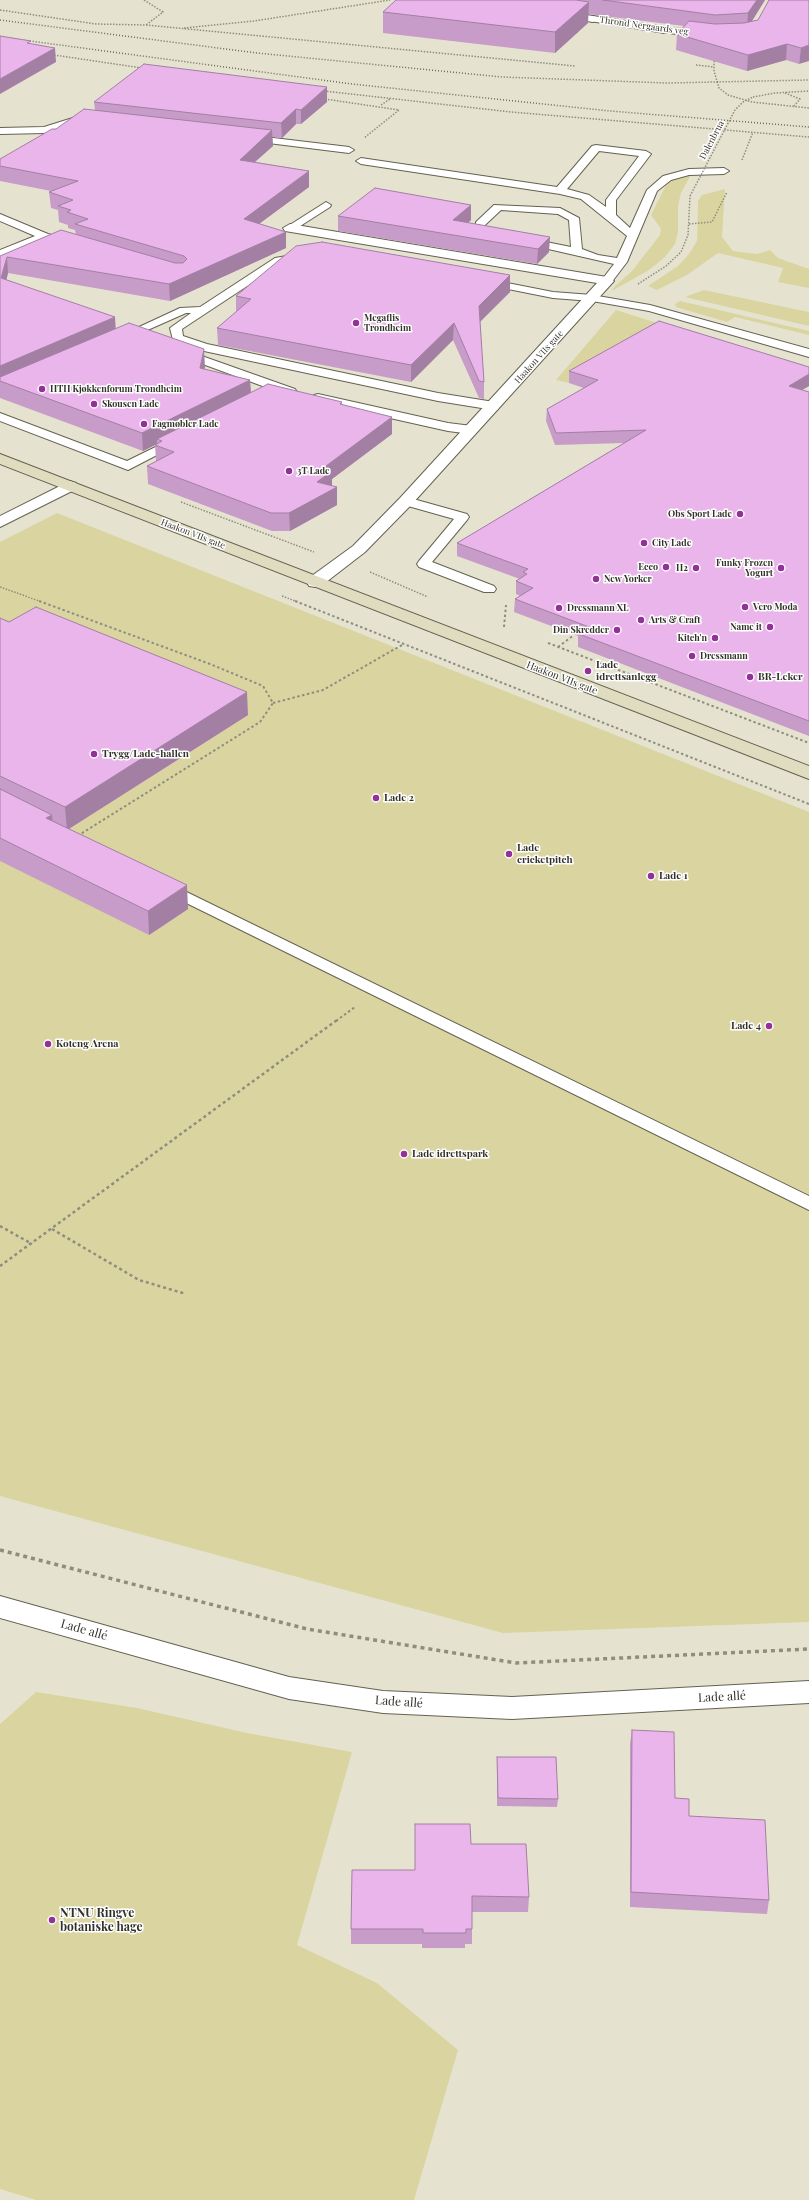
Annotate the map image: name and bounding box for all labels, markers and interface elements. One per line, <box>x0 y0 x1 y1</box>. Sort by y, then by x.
street label: Thrond Nergaards veg <box>599 14 689 38</box>
street label: Dalenbrua <box>697 119 727 161</box>
place label: Megaflis Trondheim <box>364 313 411 334</box>
marker: Megaflis Trondheim <box>351 318 361 328</box>
street label: Haakon VIIs gate <box>512 328 566 386</box>
marker: HTH Kjøkkenforum Trondheim <box>37 384 47 394</box>
place label: HTH Kjøkkenforum Trondheim <box>50 384 182 394</box>
marker: Skousen Lade <box>89 399 99 409</box>
place label: Skousen Lade <box>102 399 159 409</box>
marker: Fagmøbler Lade <box>139 419 149 429</box>
place label: Fagmøbler Lade <box>152 419 219 429</box>
marker: 3T Lade <box>284 466 294 476</box>
place label: 3T Lade <box>297 466 330 476</box>
place label: Obs Sport Lade <box>668 509 732 519</box>
marker: Obs Sport Lade <box>735 509 745 519</box>
street label: Haakon VIIs gate <box>159 517 227 551</box>
marker: City Lade <box>639 538 649 548</box>
place label: City Lade <box>652 538 691 548</box>
place label: Funky Frozen Yogurt <box>716 558 773 579</box>
place label: Ecco <box>638 562 658 572</box>
marker: Ecco <box>661 562 671 572</box>
place label: H2 <box>676 563 688 573</box>
marker: H2 <box>691 563 701 573</box>
marker: Funky Frozen Yogurt <box>776 563 786 573</box>
marker: New Yorker <box>591 574 601 584</box>
place label: New Yorker <box>604 574 652 584</box>
marker: Vero Moda <box>740 602 750 612</box>
place label: Vero Moda <box>753 602 797 612</box>
marker: Dressmann XL <box>554 603 564 613</box>
place label: Dressmann XL <box>567 603 629 613</box>
marker: Arts & Craft <box>636 615 646 625</box>
place label: Arts & Craft <box>649 615 700 625</box>
place label: Name it <box>730 622 762 632</box>
marker: Name it <box>765 622 775 632</box>
place label: Din Skredder <box>553 625 609 635</box>
marker: Din Skredder <box>612 625 622 635</box>
place label: Kitch'n <box>677 633 707 643</box>
marker: Kitch'n <box>710 633 720 643</box>
marker: Dressmann <box>687 651 697 661</box>
place label: Dressmann <box>700 651 748 661</box>
street label: Haakon VIIs gate <box>525 659 599 697</box>
place label: Lade idrettsanlegg <box>596 659 657 682</box>
marker: Lade idrettsanlegg <box>583 666 593 676</box>
place label: BR-Leker <box>758 671 803 683</box>
marker: BR-Leker <box>745 672 755 682</box>
place label: Trygg/Lade-hallen <box>102 748 189 760</box>
marker: Trygg/Lade-hallen <box>89 749 99 759</box>
place label: Lade 2 <box>384 792 414 804</box>
marker: Lade 2 <box>371 793 381 803</box>
place label: Lade cricketpitch <box>517 842 573 866</box>
marker: Lade cricketpitch <box>504 849 514 859</box>
place label: Lade 1 <box>659 870 687 882</box>
marker: Lade 1 <box>646 871 656 881</box>
place label: Lade 4 <box>731 1020 761 1032</box>
marker: Lade 4 <box>764 1021 774 1031</box>
place label: Koteng Arena <box>56 1038 119 1050</box>
marker: Koteng Arena <box>43 1039 53 1049</box>
place label: Lade idrettspark <box>412 1148 488 1160</box>
marker: Lade idrettspark <box>399 1149 409 1159</box>
street label: Lade allé <box>59 1616 109 1644</box>
street label: Lade allé <box>698 1689 746 1705</box>
street label: Lade allé <box>375 1693 423 1711</box>
place label: NTNU Ringve botaniske hage <box>60 1906 143 1934</box>
marker: NTNU Ringve botaniske hage <box>47 1915 57 1925</box>

